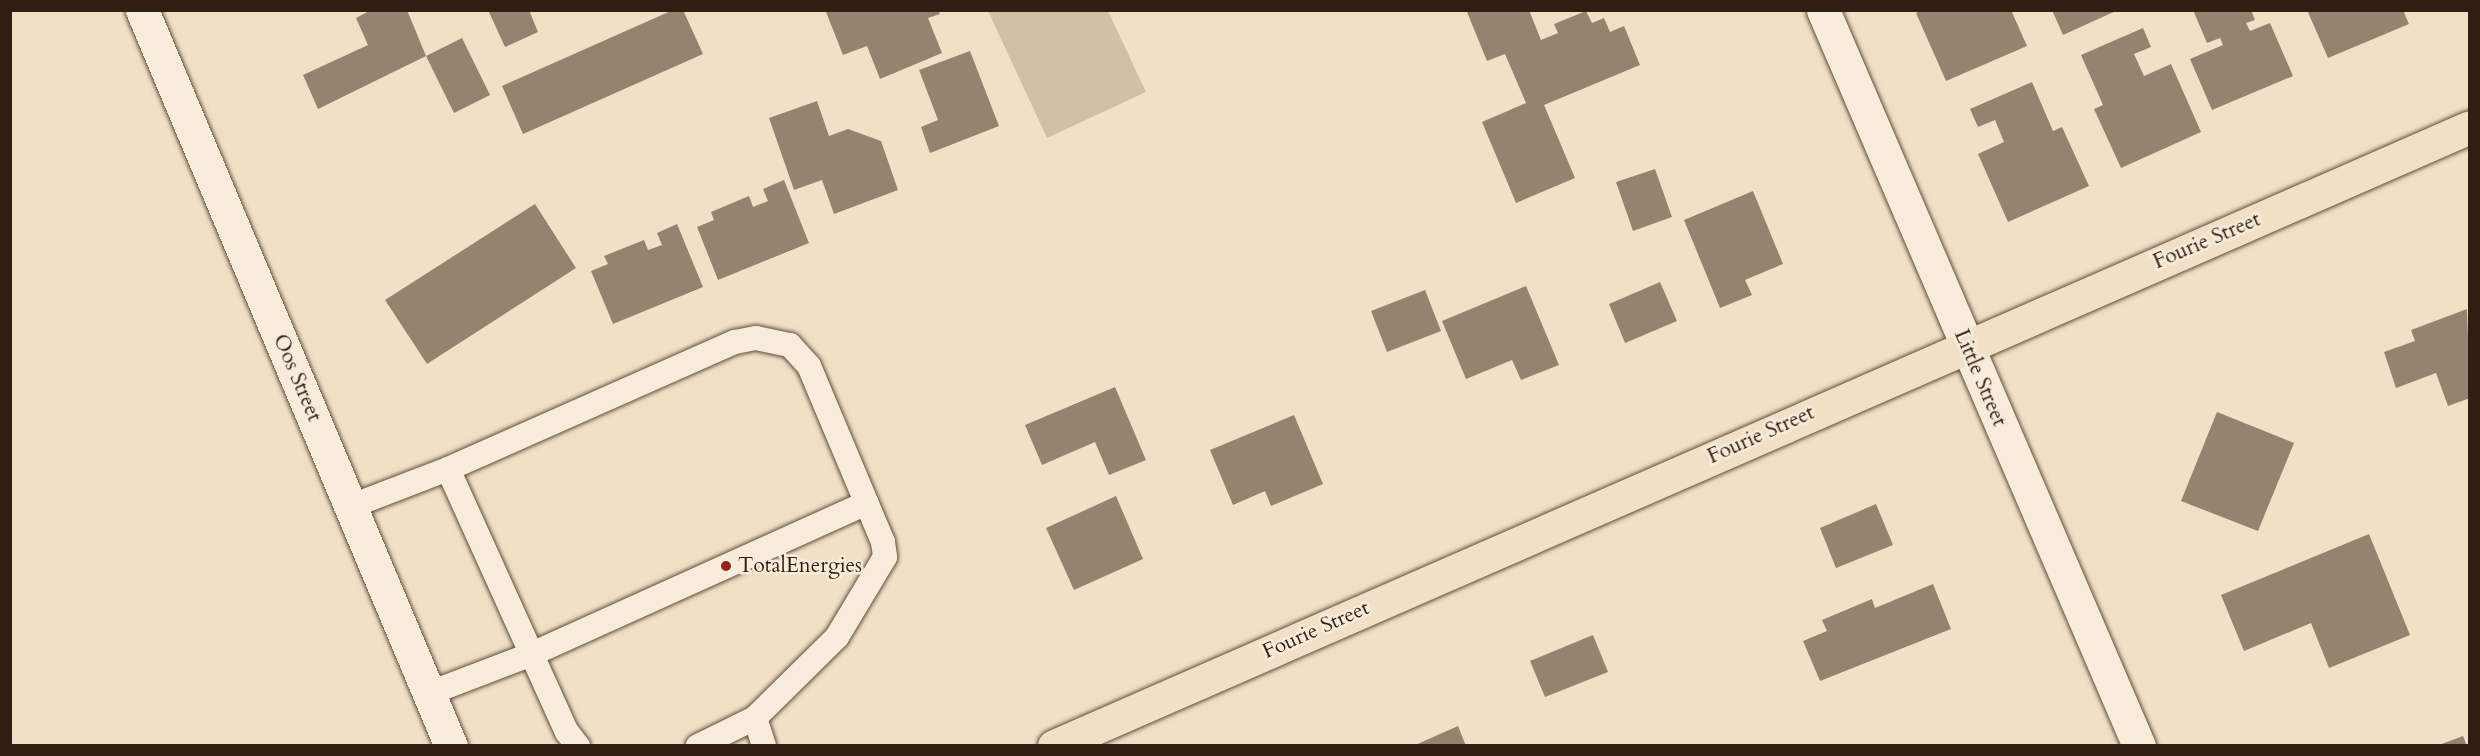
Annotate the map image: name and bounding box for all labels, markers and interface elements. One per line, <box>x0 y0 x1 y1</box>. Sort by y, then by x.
street label: Fourie Street <box>2150 207 2264 275</box>
street label: Little Street <box>1948 326 2012 430</box>
street label: Oos Street <box>267 330 327 426</box>
street label: Fourie Street <box>1704 400 1818 470</box>
place label: TotalEnergies <box>738 553 862 579</box>
marker: TotalEnergies <box>719 559 733 573</box>
street label: Fourie Street <box>1259 595 1373 665</box>

